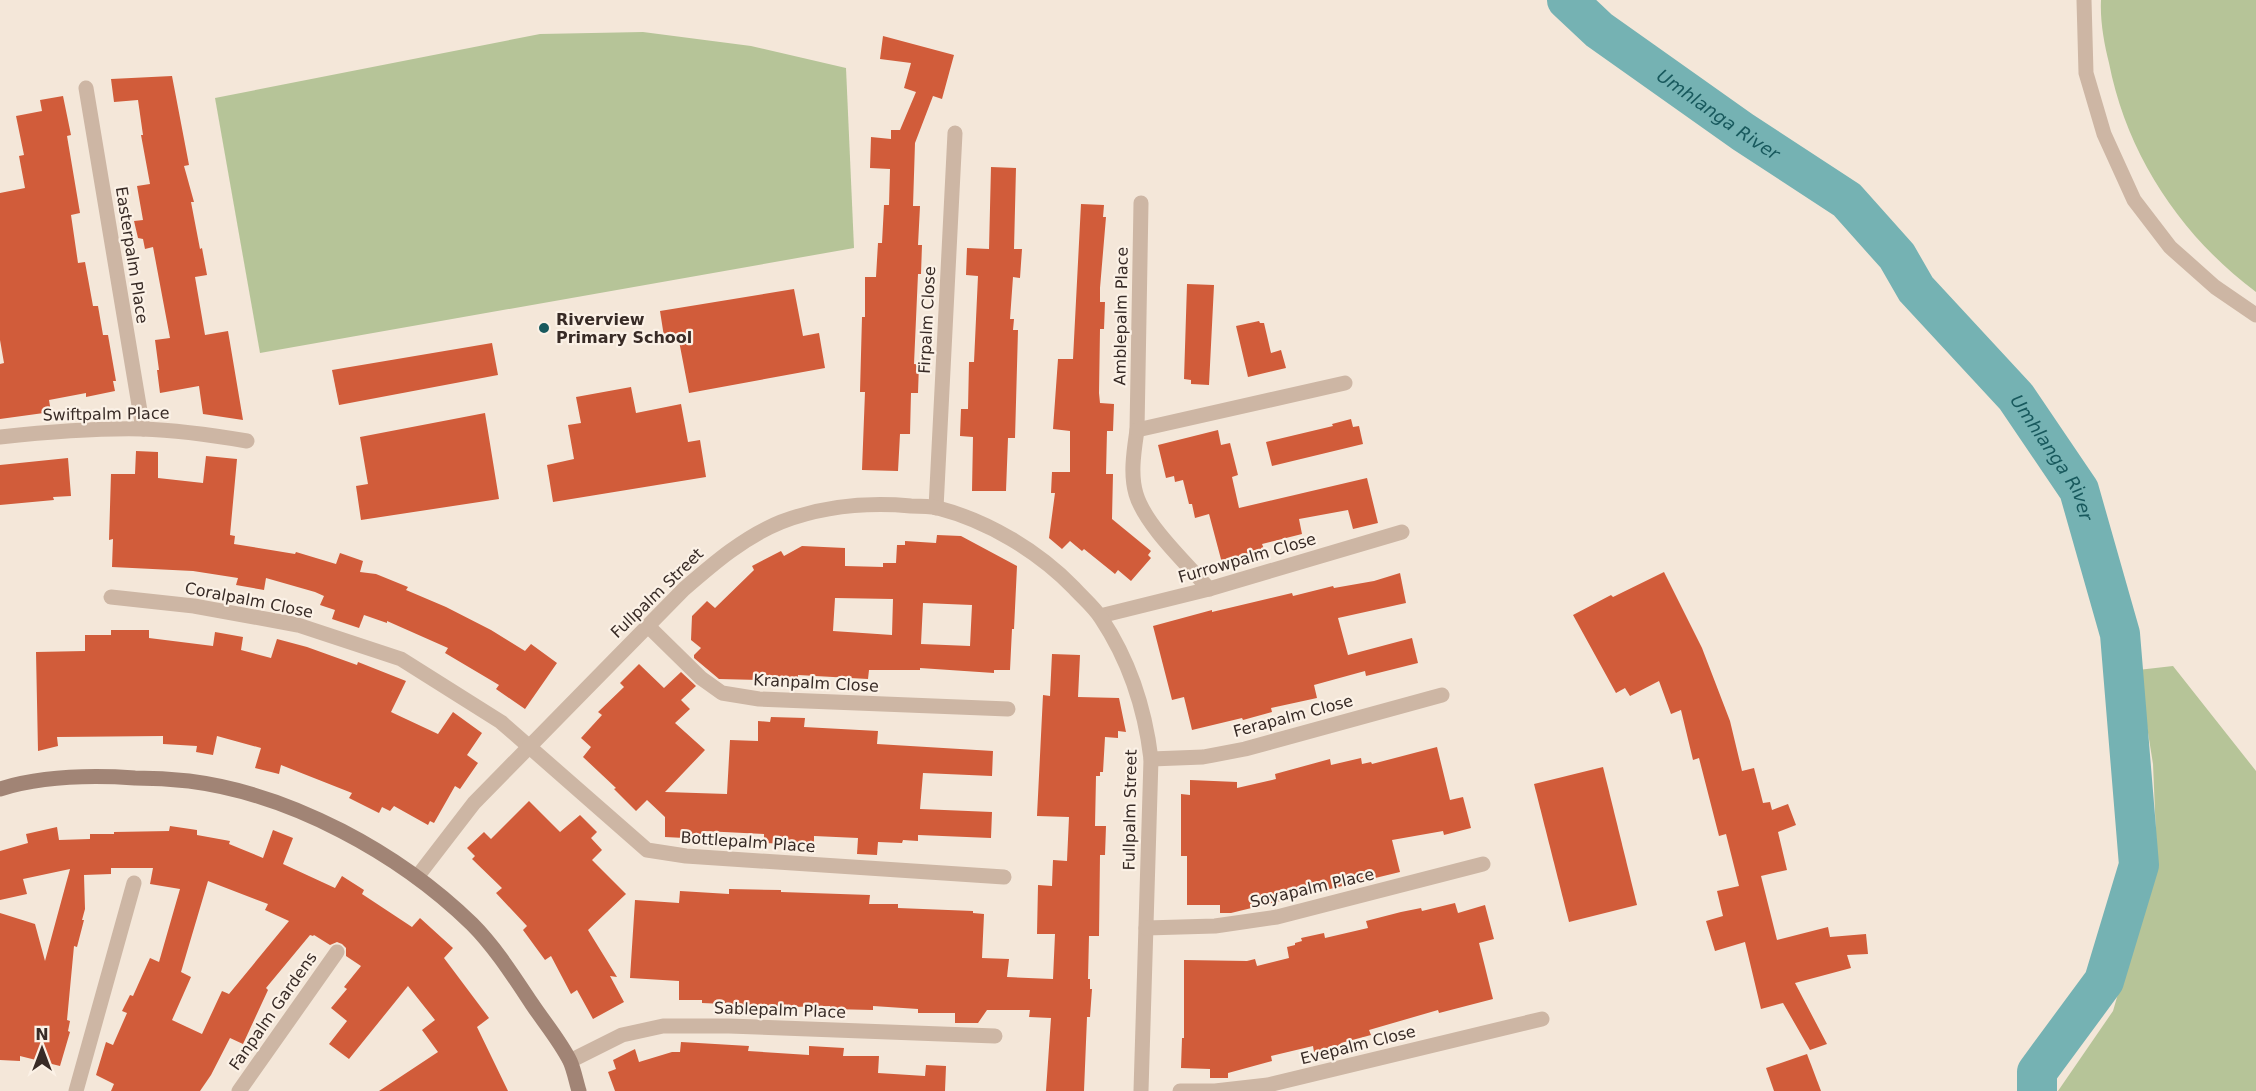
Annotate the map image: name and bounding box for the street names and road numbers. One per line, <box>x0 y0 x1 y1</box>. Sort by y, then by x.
street label: Easterpalm Place <box>112 185 152 325</box>
street label: Amblepalm Place <box>1110 247 1132 385</box>
street label: Firpalm Close <box>915 266 939 374</box>
street label: Swiftpalm Place <box>42 403 170 425</box>
street label: Furrowpalm Close <box>1176 529 1318 587</box>
street label: Fullpalm Street <box>607 544 707 642</box>
street label: Coralpalm Close <box>183 578 315 622</box>
street label: Kranpalm Close <box>753 670 879 696</box>
street label: Ferapalm Close <box>1231 691 1355 741</box>
street label: Fullpalm Street <box>1119 749 1141 871</box>
street label: Bottlepalm Place <box>680 828 816 856</box>
street label: Soyapalm Place <box>1248 864 1376 912</box>
street label: Fanpalm Gardens <box>225 948 321 1074</box>
street label: Sablepalm Place <box>714 998 846 1022</box>
street label: Evepalm Close <box>1298 1021 1418 1069</box>

